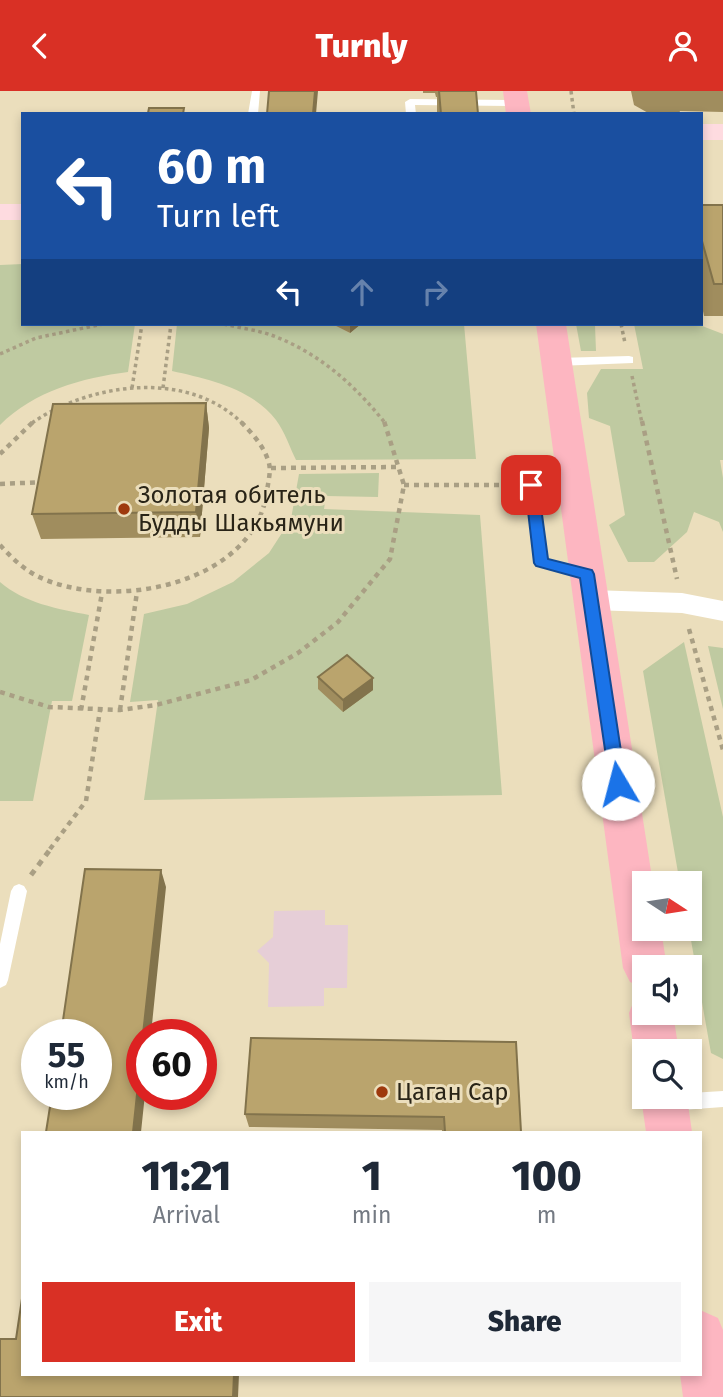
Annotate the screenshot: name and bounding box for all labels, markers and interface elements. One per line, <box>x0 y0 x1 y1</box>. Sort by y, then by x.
icon: back <box>21 27 59 65</box>
text: Turnly <box>316 27 407 65</box>
icon: person <box>664 27 702 65</box>
text: 60 m <box>157 137 266 196</box>
icon: left <box>42 140 133 231</box>
text: Turn left <box>157 197 279 235</box>
icon: left <box>270 273 308 311</box>
icon: ahead <box>343 273 381 311</box>
icon: right <box>416 273 454 311</box>
pin <box>501 455 561 515</box>
icon: arrive <box>512 466 550 504</box>
place label: Золотая обитель Будды Шакьямуни <box>138 481 344 537</box>
marker: Золотая обитель Будды Шакьямуни <box>116 501 132 517</box>
position arrow <box>581 747 655 821</box>
north arrow <box>632 871 702 941</box>
map controls <box>632 871 702 1109</box>
button: sound <box>632 955 702 1025</box>
speed limit sign: 60 <box>126 1019 217 1110</box>
text: 55 <box>48 1034 85 1076</box>
button: search <box>632 1039 702 1109</box>
text: km/h <box>44 1071 89 1093</box>
place label: Цаган Сар <box>396 1078 509 1106</box>
marker: Цаган Сар <box>374 1084 390 1100</box>
text: 11:21 <box>141 1151 231 1201</box>
text: 1 <box>362 1151 382 1201</box>
text: 100 <box>512 1151 582 1201</box>
text: Arrival <box>153 1201 220 1229</box>
text: min <box>352 1201 391 1229</box>
text: m <box>537 1201 557 1229</box>
button: Exit <box>42 1282 355 1362</box>
button: Share <box>369 1282 681 1362</box>

